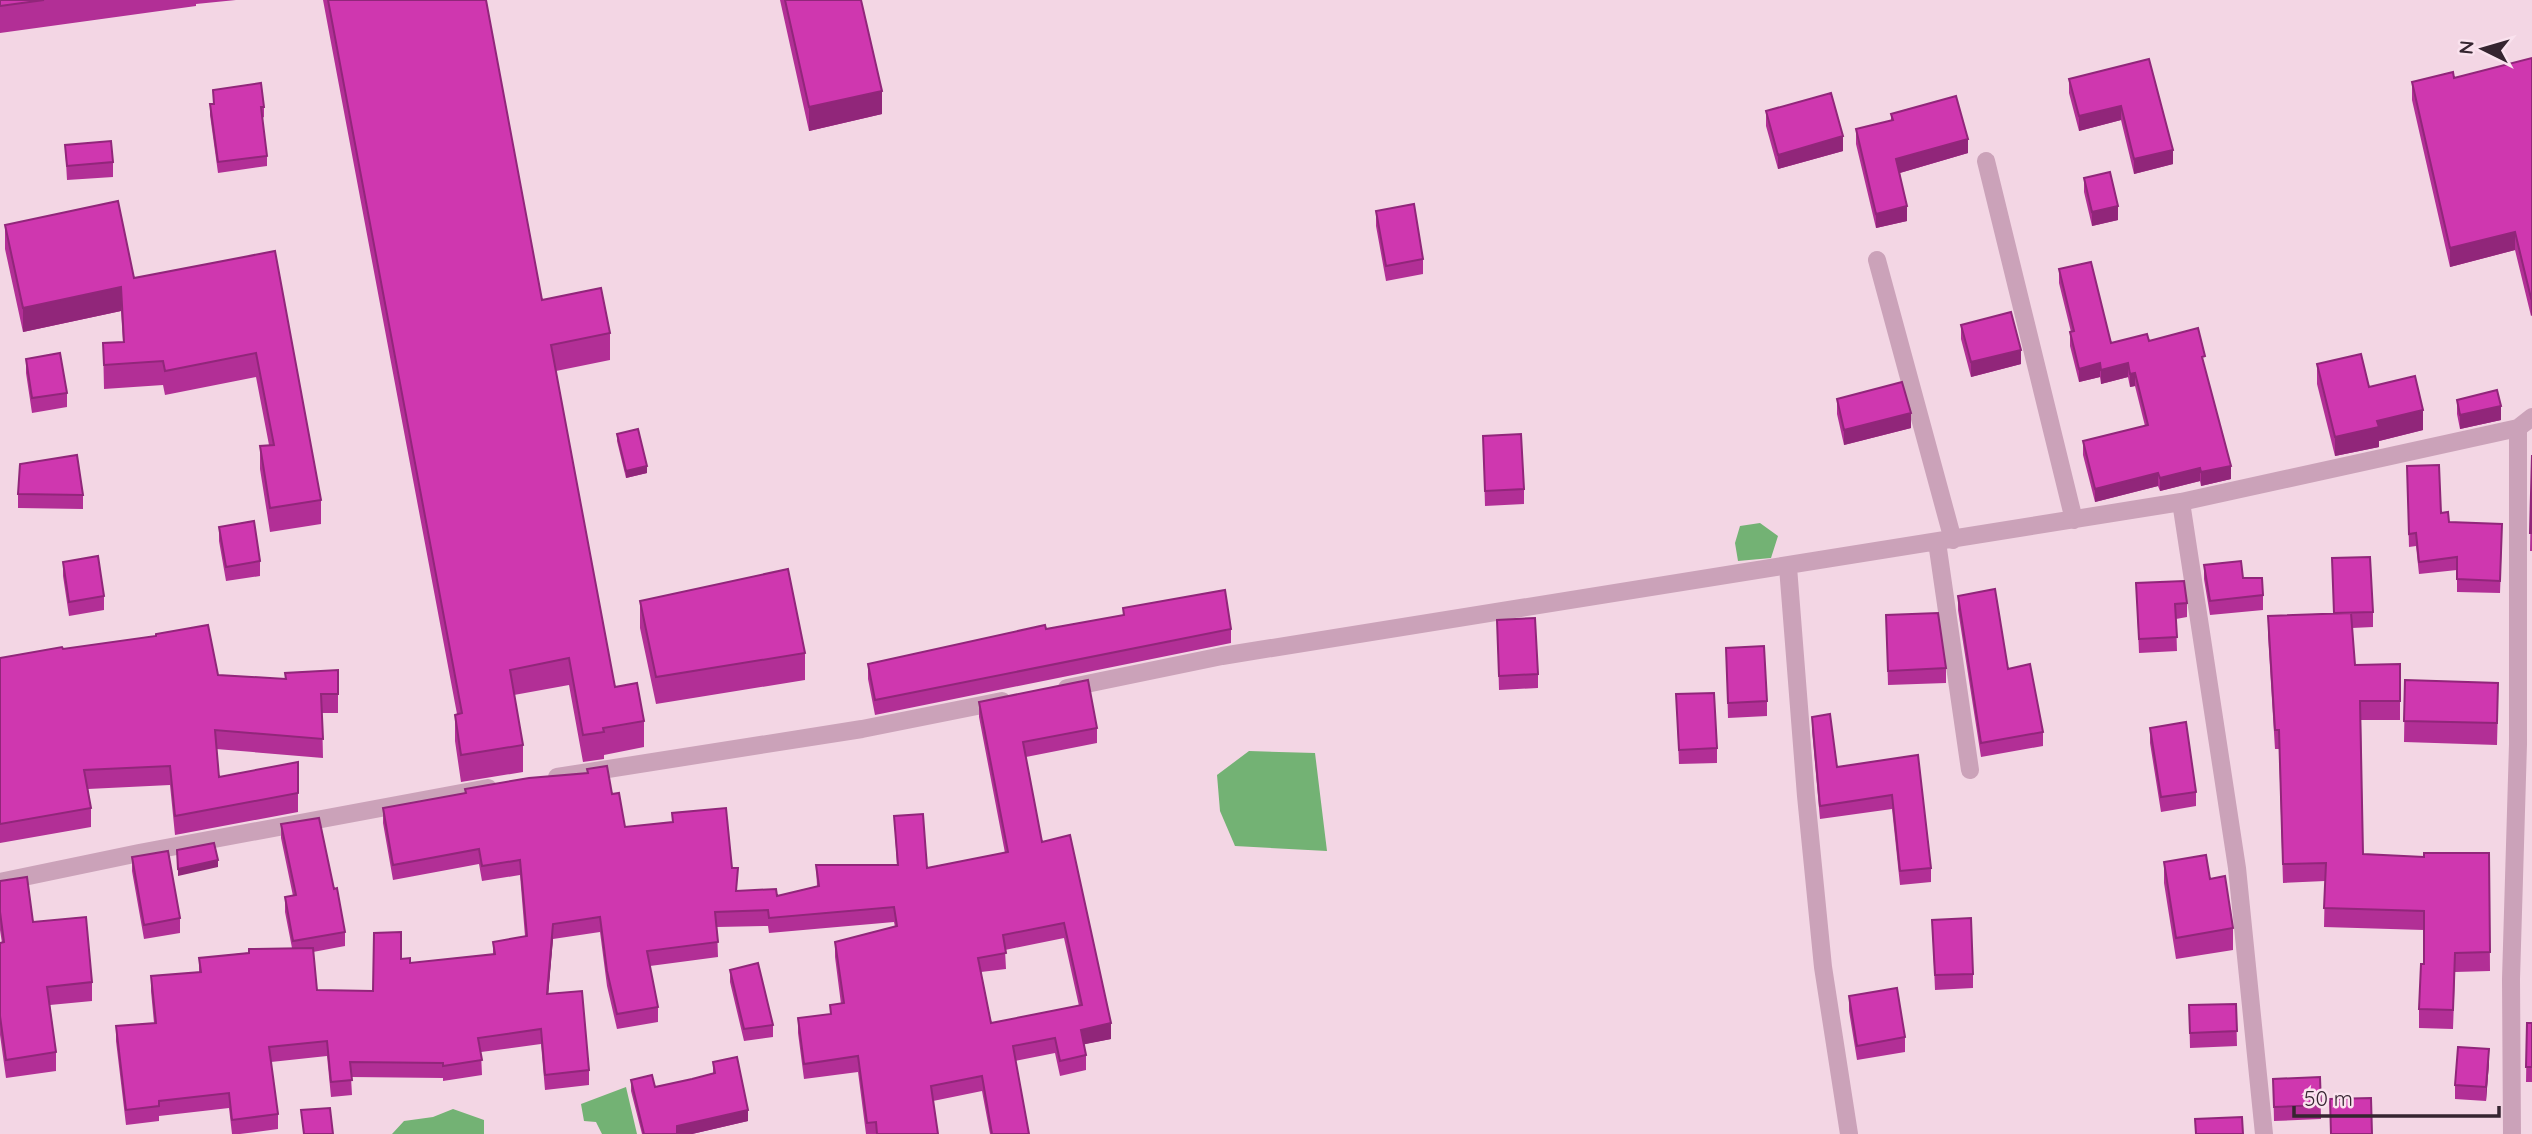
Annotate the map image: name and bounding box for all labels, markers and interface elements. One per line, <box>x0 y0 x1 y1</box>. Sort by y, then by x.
north arrow <box>2448 14 2518 84</box>
text: N <box>2454 40 2479 56</box>
scale bar <box>2294 1074 2499 1118</box>
text: 50 m <box>2304 1085 2353 1111</box>

